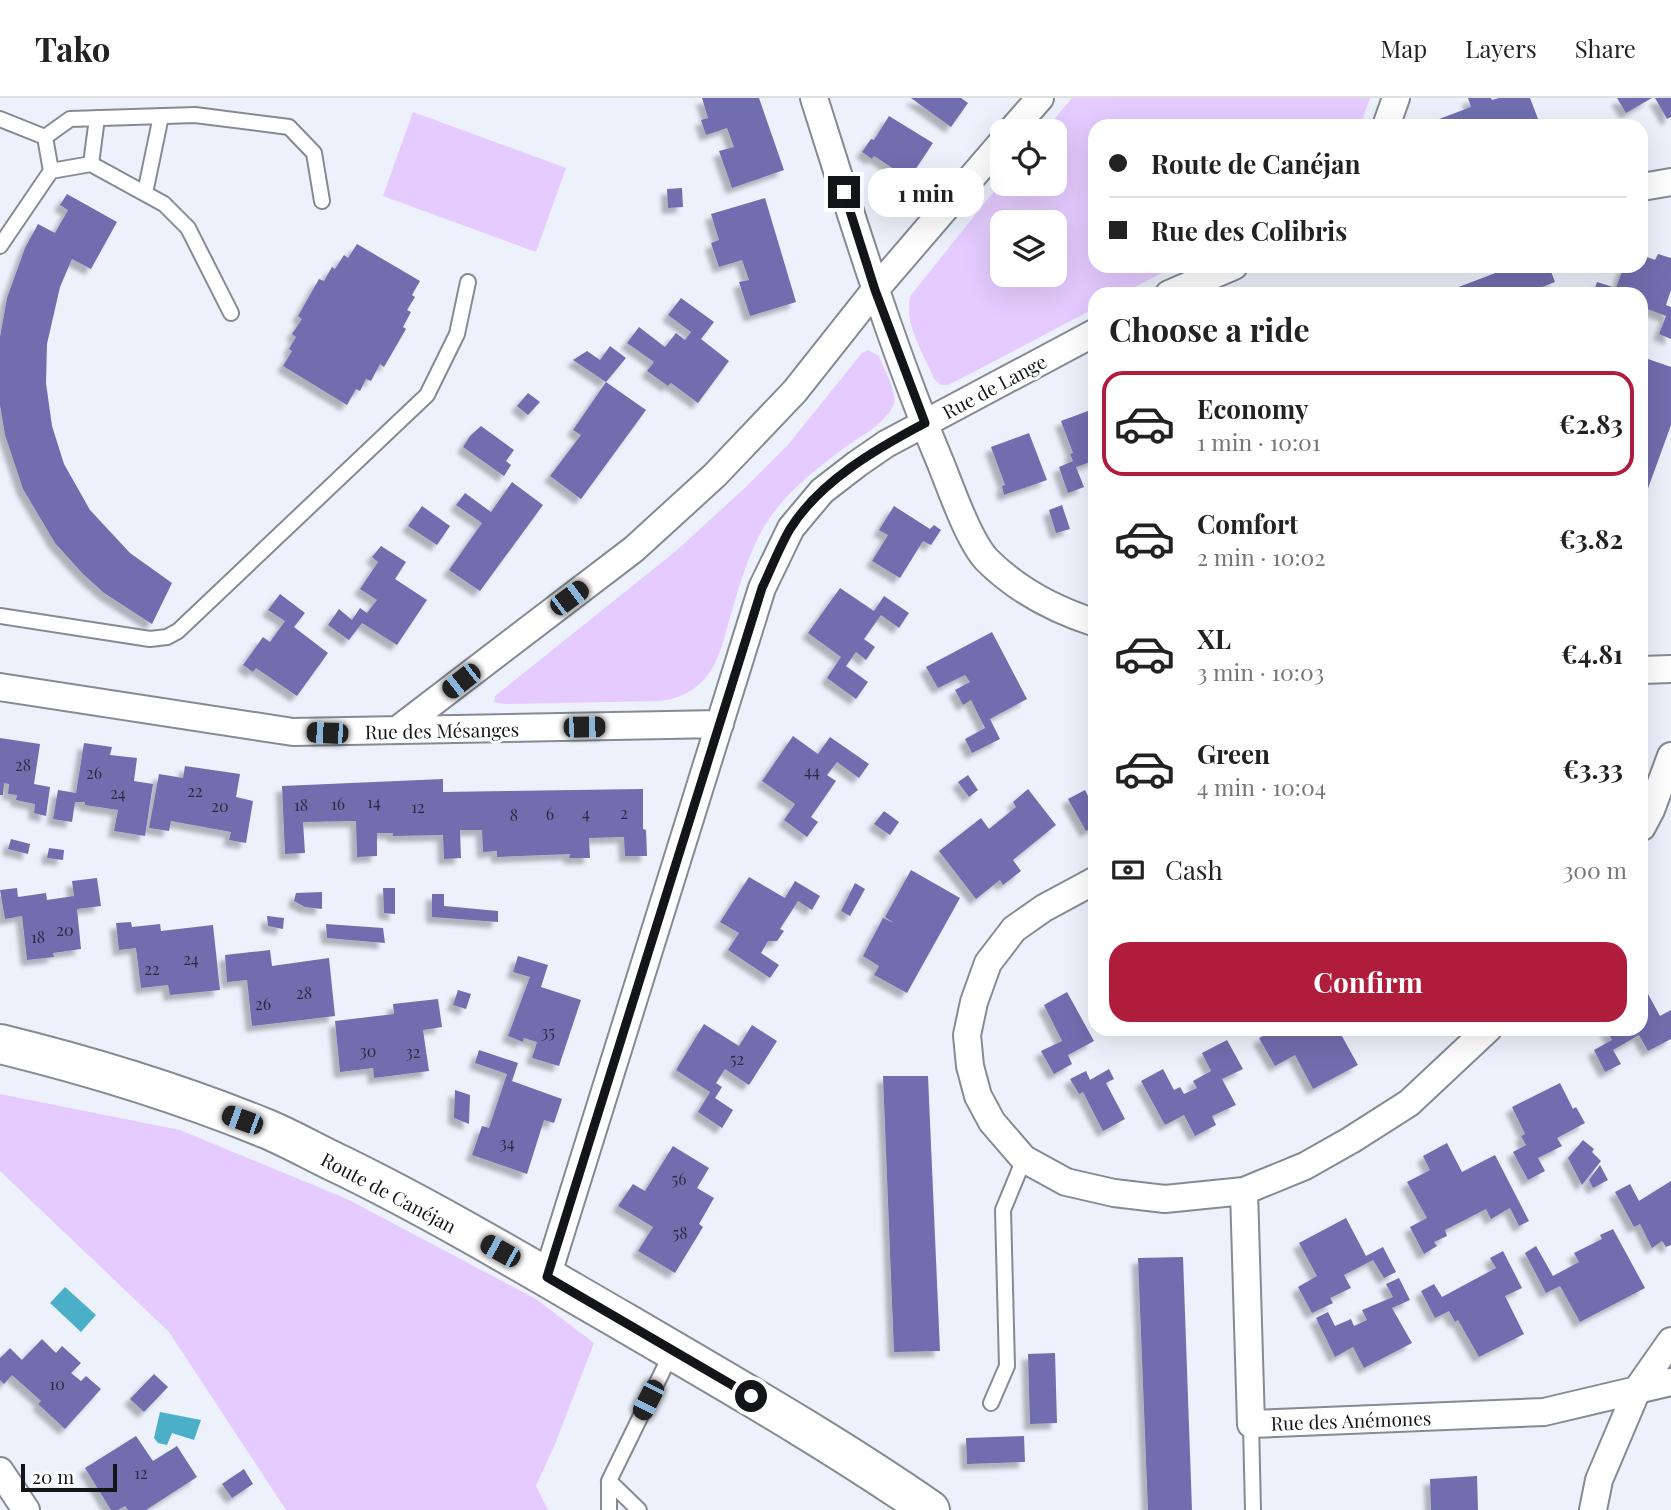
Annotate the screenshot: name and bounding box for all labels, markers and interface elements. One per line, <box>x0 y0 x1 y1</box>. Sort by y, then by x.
text: Tako <box>35 26 110 70</box>
text: Map <box>1381 32 1427 64</box>
text: Layers <box>1465 32 1537 64</box>
text: Share <box>1575 32 1636 64</box>
map controls <box>990 119 1067 287</box>
button: locate <box>990 119 1067 196</box>
text: Route de Canéjan <box>1151 146 1360 181</box>
callout: 1 min <box>868 168 984 217</box>
route end <box>828 176 860 208</box>
text: 1 min <box>898 177 954 208</box>
button: layers <box>990 210 1067 287</box>
text: Rue des Colibris <box>1151 213 1347 248</box>
text: Choose a ride <box>1109 307 1310 350</box>
street label: Rue de Lange <box>937 348 1051 424</box>
text: Economy <box>1197 391 1308 426</box>
icon: car <box>1113 392 1176 455</box>
text: €2.83 <box>1559 406 1623 441</box>
text: 1 min · 10:01 <box>1197 426 1320 457</box>
text: Comfort <box>1197 506 1298 541</box>
icon: car <box>1113 507 1176 570</box>
text: €3.82 <box>1559 521 1623 556</box>
text: 2 min · 10:02 <box>1197 541 1325 572</box>
car <box>546 577 593 619</box>
text: XL <box>1197 621 1231 656</box>
icon: car <box>1113 622 1176 685</box>
text: €4.81 <box>1561 636 1623 671</box>
text: 3 min · 10:03 <box>1197 656 1324 687</box>
car <box>438 660 485 702</box>
street label: Rue des Mésanges <box>365 716 519 744</box>
car <box>563 716 606 738</box>
car <box>306 722 349 744</box>
text: Green <box>1197 736 1270 771</box>
icon: car <box>1113 737 1176 800</box>
text: €3.33 <box>1563 751 1623 786</box>
house number: 28 <box>15 754 31 775</box>
house number: 44 <box>804 760 820 781</box>
house number: 26 <box>86 762 102 783</box>
text: 4 min · 10:04 <box>1197 771 1326 802</box>
house number: 22 <box>187 780 203 801</box>
house number: 24 <box>110 782 126 803</box>
house number: 14 <box>367 791 381 812</box>
house number: 16 <box>331 793 345 814</box>
house number: 18 <box>294 794 308 815</box>
house number: 20 <box>211 795 229 816</box>
house number: 12 <box>411 796 425 817</box>
house number: 4 <box>582 802 590 823</box>
house number: 2 <box>620 802 628 823</box>
house number: 6 <box>546 803 554 824</box>
house number: 8 <box>510 804 518 825</box>
icon: cash <box>1109 851 1147 889</box>
text: Cash <box>1165 852 1223 887</box>
text: 300 m <box>1563 854 1627 885</box>
house number: 20 <box>56 919 74 940</box>
house number: 18 <box>31 926 45 947</box>
button: Confirm <box>1109 942 1627 1022</box>
house number: 24 <box>183 948 199 969</box>
house number: 22 <box>144 958 160 979</box>
house number: 28 <box>296 982 312 1003</box>
house number: 26 <box>255 993 271 1014</box>
house number: 35 <box>541 1021 555 1042</box>
house number: 30 <box>360 1040 376 1061</box>
house number: 32 <box>406 1041 420 1062</box>
house number: 52 <box>730 1048 744 1069</box>
car <box>219 1103 266 1137</box>
house number: 34 <box>499 1132 515 1153</box>
street label: Route de Canéjan <box>317 1145 462 1239</box>
house number: 56 <box>672 1168 686 1189</box>
house number: 58 <box>673 1222 687 1243</box>
car <box>477 1232 524 1270</box>
house number: 10 <box>49 1373 65 1394</box>
car <box>630 1377 667 1423</box>
route start <box>735 1380 767 1412</box>
street label: Rue des Anémones <box>1270 1404 1432 1436</box>
scale bar <box>21 1461 117 1493</box>
house number: 12 <box>134 1462 148 1483</box>
text: 20 m <box>32 1463 74 1489</box>

